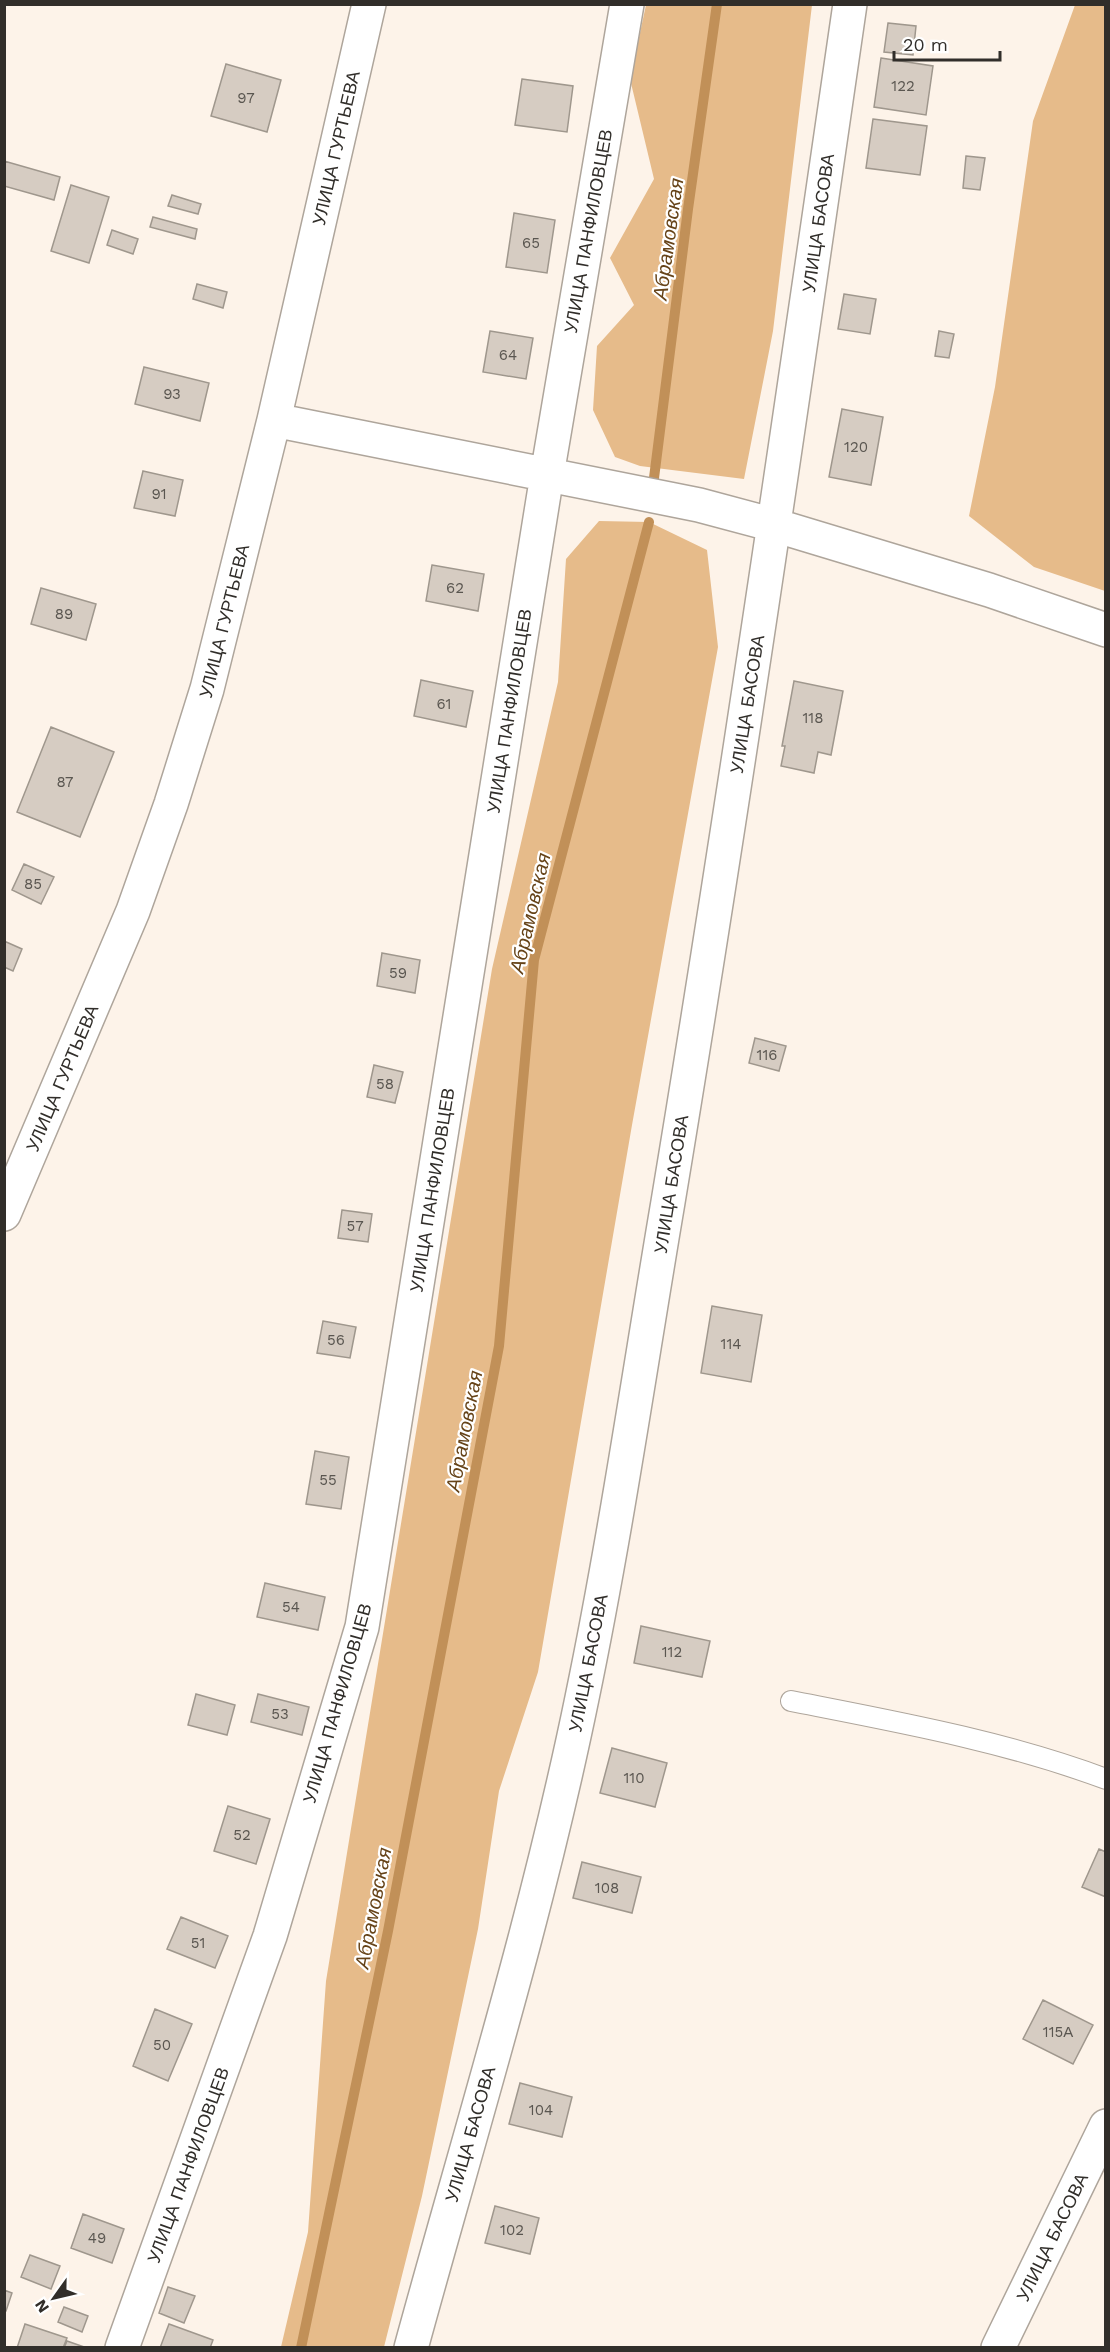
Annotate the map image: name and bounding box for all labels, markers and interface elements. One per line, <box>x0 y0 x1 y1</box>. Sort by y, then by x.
scale bar <box>894 24 1000 62</box>
text: 20 m <box>903 34 948 55</box>
street label: УЛИЦА ГУРТЬЕВА <box>308 69 364 227</box>
house number: 122 <box>891 77 915 95</box>
house number: 97 <box>237 89 255 107</box>
street label: УЛИЦА ПАНФИЛОВЦЕВ <box>560 127 616 335</box>
street label: УЛИЦА БАСОВА <box>798 152 838 294</box>
water label: Абрамовская <box>647 176 688 302</box>
house number: 65 <box>522 234 540 252</box>
house number: 64 <box>499 346 517 364</box>
house number: 93 <box>163 385 181 403</box>
house number: 120 <box>844 438 868 456</box>
house number: 91 <box>151 485 167 503</box>
street label: УЛИЦА ГУРТЬЕВА <box>195 542 253 700</box>
house number: 62 <box>446 579 464 597</box>
house number: 89 <box>55 605 73 623</box>
street label: УЛИЦА ПАНФИЛОВЦЕВ <box>482 607 536 815</box>
street label: УЛИЦА БАСОВА <box>726 633 768 775</box>
house number: 61 <box>437 695 451 713</box>
house number: 118 <box>803 709 823 727</box>
house number: 87 <box>56 773 74 791</box>
water label: Абрамовская <box>504 850 556 976</box>
house number: 85 <box>24 875 42 893</box>
house number: 59 <box>389 964 407 982</box>
street label: УЛИЦА ГУРТЬЕВА <box>22 1001 102 1155</box>
house number: 116 <box>757 1046 777 1064</box>
house number: 58 <box>376 1075 394 1093</box>
street label: УЛИЦА ПАНФИЛОВЦЕВ <box>405 1086 459 1294</box>
street label: УЛИЦА БАСОВА <box>650 1113 692 1255</box>
house number: 57 <box>346 1217 364 1235</box>
house number: 56 <box>327 1331 345 1349</box>
house number: 114 <box>721 1335 741 1353</box>
water label: Абрамовская <box>440 1368 488 1494</box>
house number: 55 <box>319 1471 337 1489</box>
street label: УЛИЦА БАСОВА <box>564 1592 612 1734</box>
house number: 54 <box>282 1598 300 1616</box>
street label: УЛИЦА ПАНФИЛОВЦЕВ <box>298 1601 376 1805</box>
house number: 112 <box>662 1643 682 1661</box>
house number: 53 <box>271 1705 289 1723</box>
house number: 110 <box>623 1769 645 1787</box>
house number: 52 <box>233 1826 251 1844</box>
water label: Абрамовская <box>349 1845 397 1971</box>
house number: 108 <box>595 1879 619 1897</box>
house number: 51 <box>191 1934 205 1952</box>
house number: 115А <box>1043 2023 1073 2041</box>
house number: 50 <box>153 2036 171 2054</box>
street label: УЛИЦА ПАНФИЛОВЦЕВ <box>143 2064 233 2266</box>
street label: УЛИЦА БАСОВА <box>441 2064 499 2204</box>
house number: 104 <box>529 2101 553 2119</box>
street label: УЛИЦА БАСОВА <box>1012 2169 1092 2305</box>
house number: 102 <box>500 2221 524 2239</box>
house number: 49 <box>88 2229 106 2247</box>
north arrow <box>24 2268 84 2328</box>
text: N <box>31 2296 53 2316</box>

